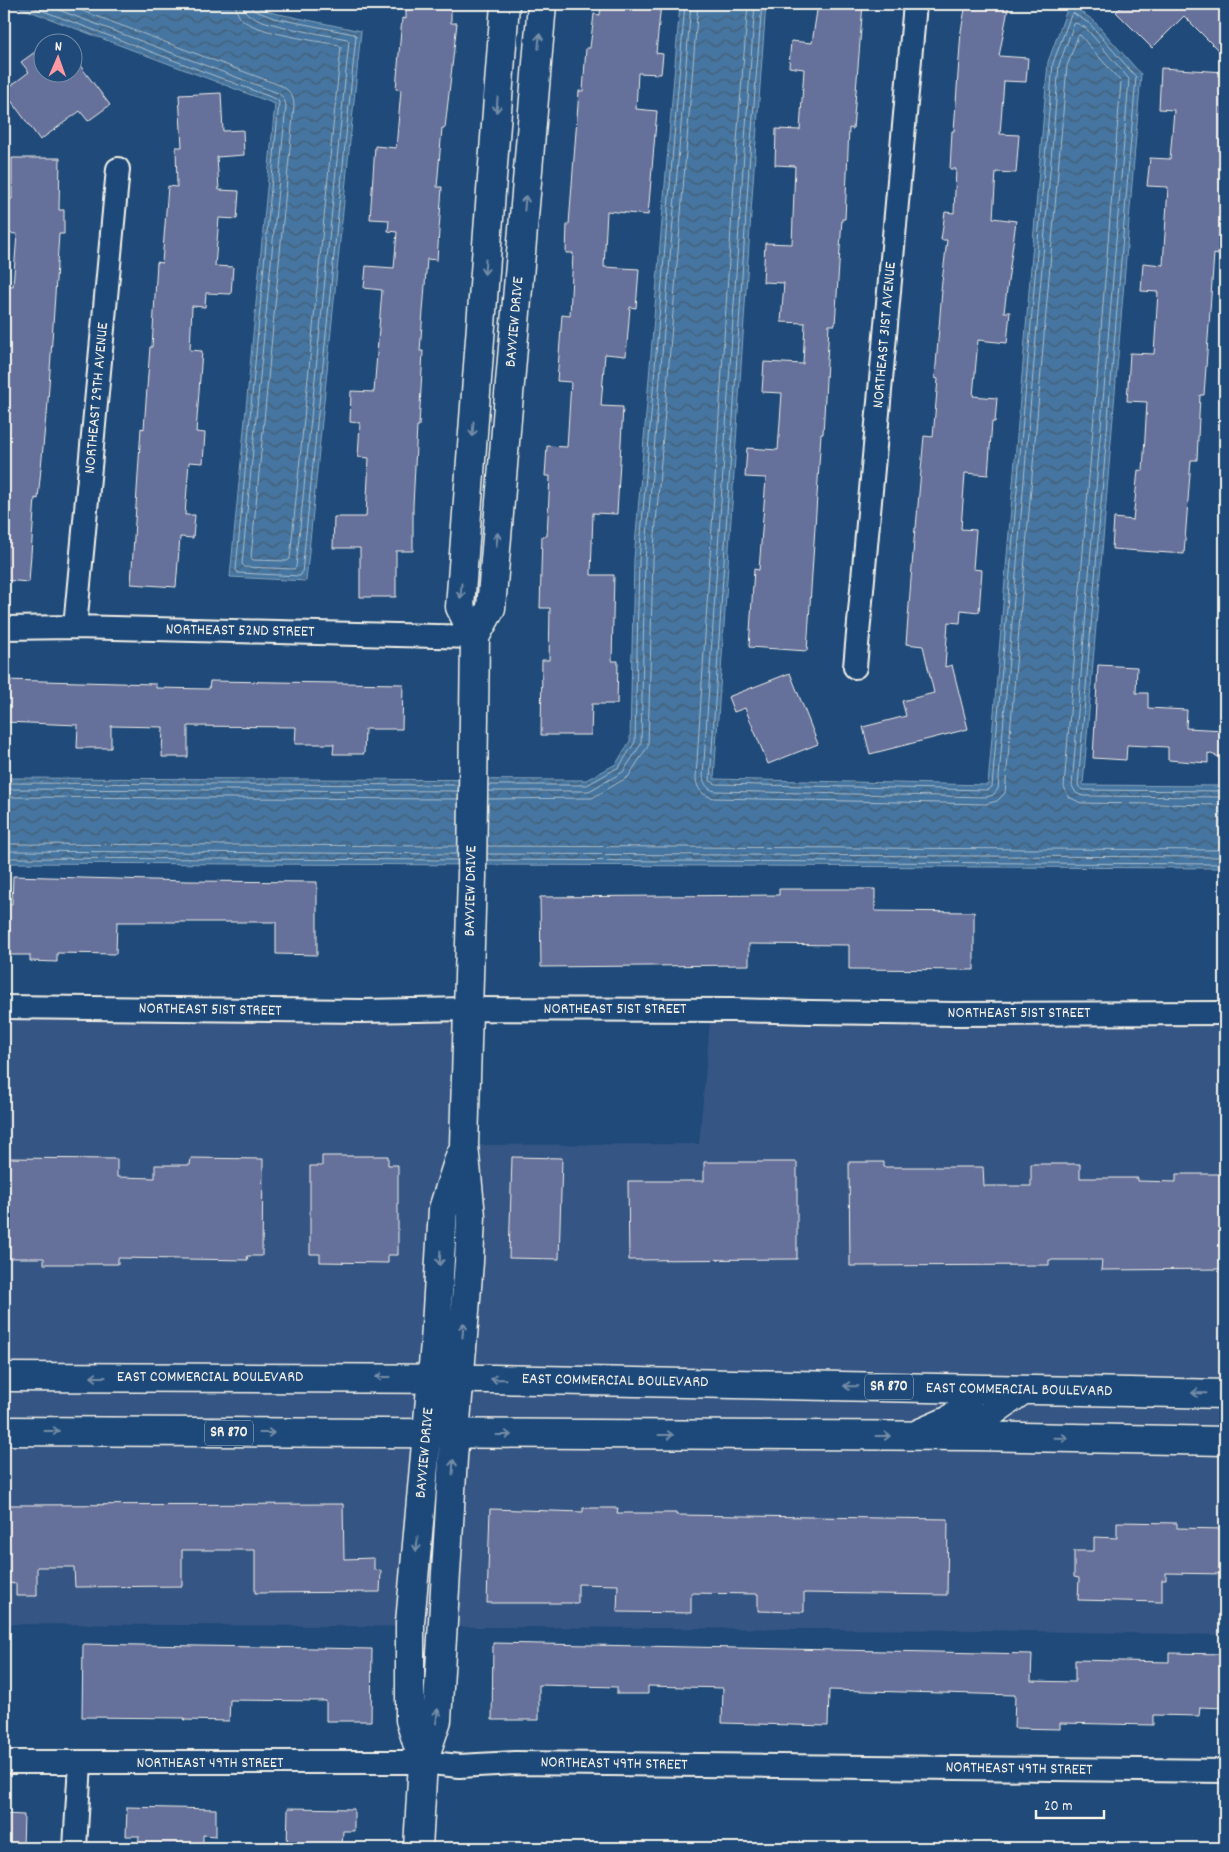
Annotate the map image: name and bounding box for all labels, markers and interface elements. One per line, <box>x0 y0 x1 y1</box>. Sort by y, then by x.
north arrow <box>32 32 82 82</box>
one-way arrow <box>534 34 543 50</box>
text: N <box>55 37 62 57</box>
one-way arrow <box>493 96 502 112</box>
one-way arrow <box>520 196 530 212</box>
one-way arrow <box>481 258 490 274</box>
street label: NORTHEAST 31ST AVENUE <box>867 260 903 409</box>
street label: BAYVIEW DRIVE <box>500 275 530 368</box>
street label: NORTHEAST 29TH AVENUE <box>79 321 115 475</box>
one-way arrow <box>468 421 478 437</box>
one-way arrow <box>492 532 501 548</box>
one-way arrow <box>456 583 466 599</box>
street label: NORTHEAST 52ND STREET <box>165 618 315 644</box>
street label: BAYVIEW DRIVE <box>459 845 483 937</box>
street label: NORTHEAST 51ST STREET <box>138 997 282 1023</box>
street label: NORTHEAST 51ST STREET <box>544 998 687 1021</box>
street label: NORTHEAST 51ST STREET <box>948 1002 1091 1025</box>
one-way arrow <box>436 1250 445 1266</box>
one-way arrow <box>459 1322 468 1338</box>
street label: EAST COMMERCIAL BOULEVARD <box>117 1366 303 1389</box>
street label: EAST COMMERCIAL BOULEVARD <box>522 1368 708 1394</box>
one-way arrow <box>90 1372 106 1382</box>
one-way arrow <box>375 1373 391 1382</box>
one-way arrow <box>490 1374 506 1384</box>
road number: SR 870 <box>865 1374 913 1400</box>
street label: EAST COMMERCIAL BOULEVARD <box>926 1377 1112 1403</box>
one-way arrow <box>844 1381 860 1391</box>
one-way arrow <box>1191 1389 1207 1398</box>
street label: BAYVIEW DRIVE <box>410 1406 440 1499</box>
road number: SR 870 <box>205 1420 253 1446</box>
one-way arrow <box>44 1426 60 1436</box>
one-way arrow <box>259 1428 275 1438</box>
one-way arrow <box>495 1430 511 1440</box>
one-way arrow <box>658 1430 674 1440</box>
one-way arrow <box>874 1431 891 1441</box>
one-way arrow <box>1052 1433 1069 1443</box>
one-way arrow <box>448 1459 457 1475</box>
one-way arrow <box>412 1535 421 1551</box>
one-way arrow <box>432 1708 442 1724</box>
street label: NORTHEAST 49TH STREET <box>540 1751 688 1777</box>
street label: NORTHEAST 49TH STREET <box>137 1752 284 1775</box>
street label: NORTHEAST 49TH STREET <box>945 1756 1093 1782</box>
scale bar <box>1036 1787 1104 1819</box>
text: 20 m <box>1044 1796 1072 1818</box>

